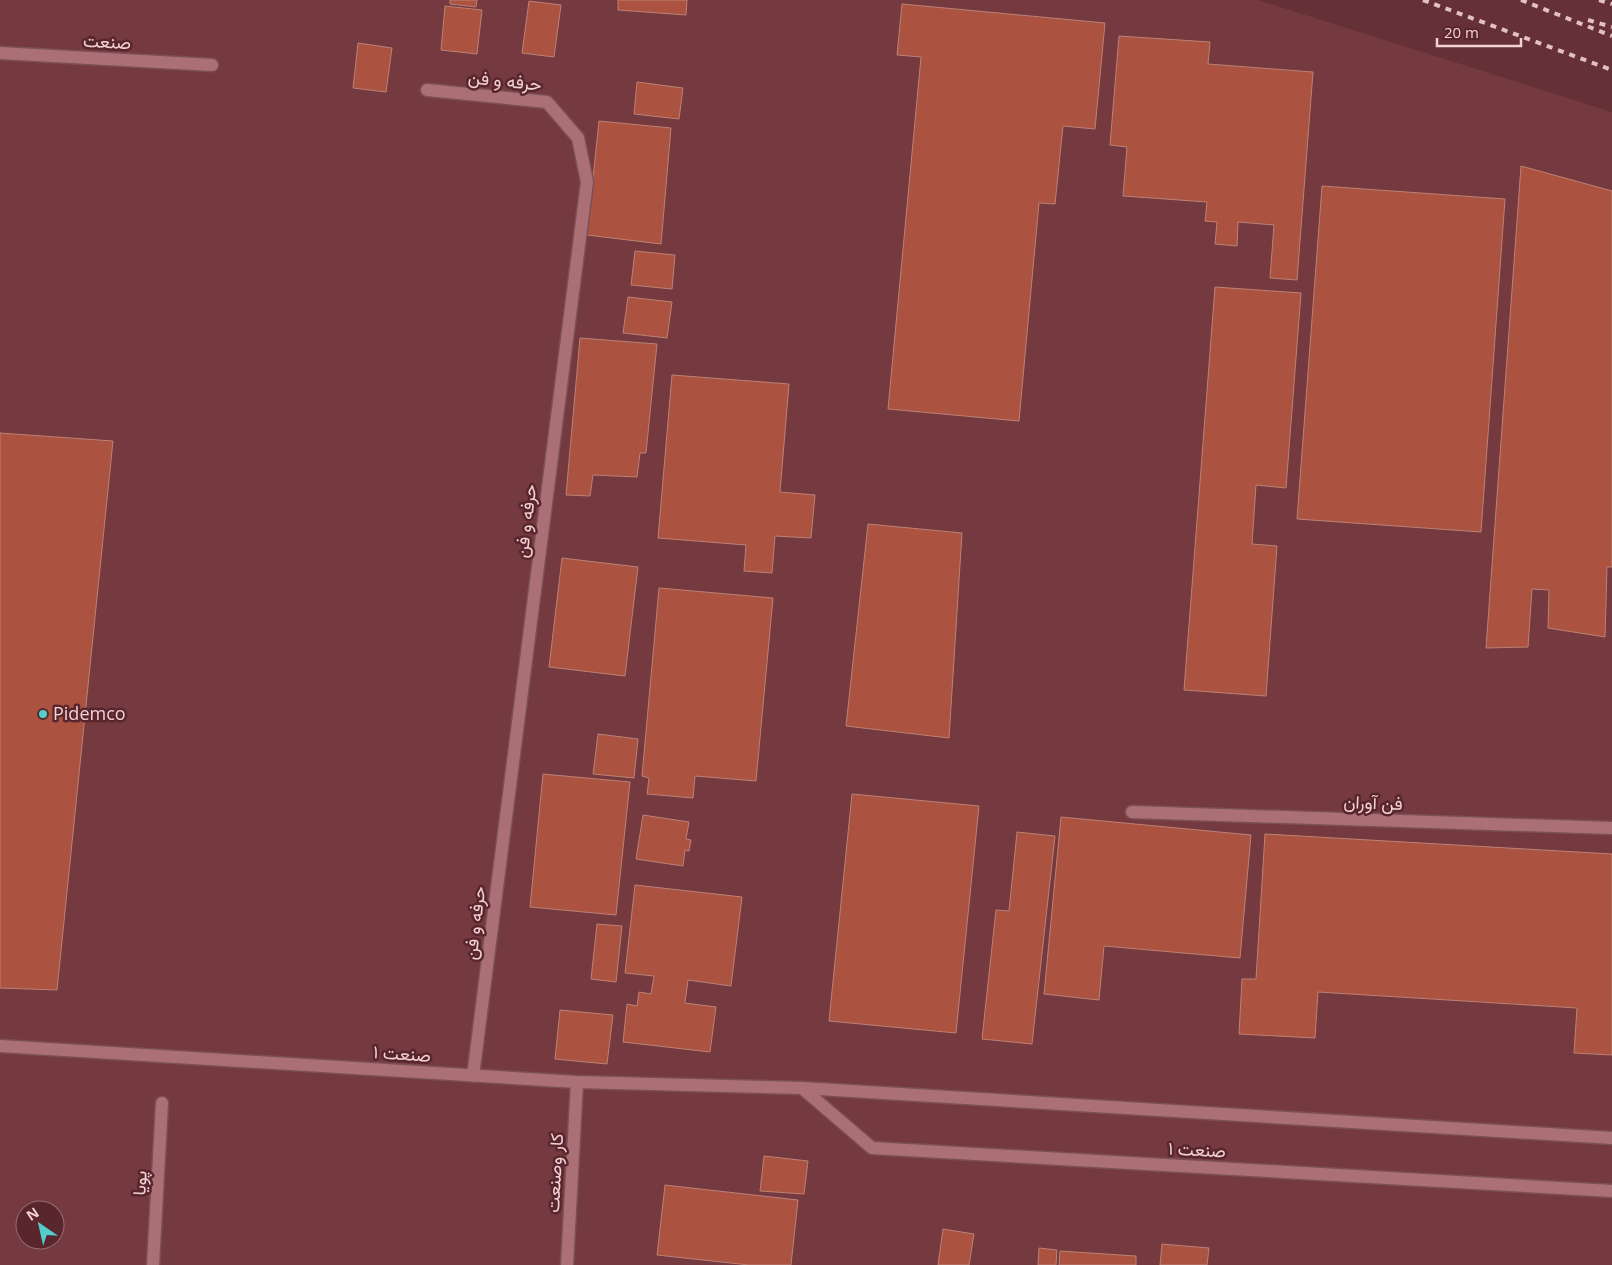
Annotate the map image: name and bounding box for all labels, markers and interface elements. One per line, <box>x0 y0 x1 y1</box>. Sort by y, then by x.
scale bar <box>1437 15 1521 47</box>
text: 20 m <box>1444 22 1479 42</box>
street label: صنعت <box>82 28 132 54</box>
street label: حرفه و فن <box>467 64 543 96</box>
street label: حرفه و فن <box>509 483 541 559</box>
place label: Pidemco <box>53 701 126 725</box>
marker: Pidemco <box>37 708 49 720</box>
street label: فن آوران <box>1343 789 1403 815</box>
street label: حرفه و فن <box>458 885 490 961</box>
street label: صنعت ۱ <box>372 1039 432 1067</box>
street label: کار وصنعت <box>540 1133 568 1213</box>
street label: صنعت ۱ <box>1167 1135 1227 1163</box>
street label: پویا <box>126 1170 153 1196</box>
north arrow <box>15 1200 65 1250</box>
text: N <box>22 1203 42 1225</box>

